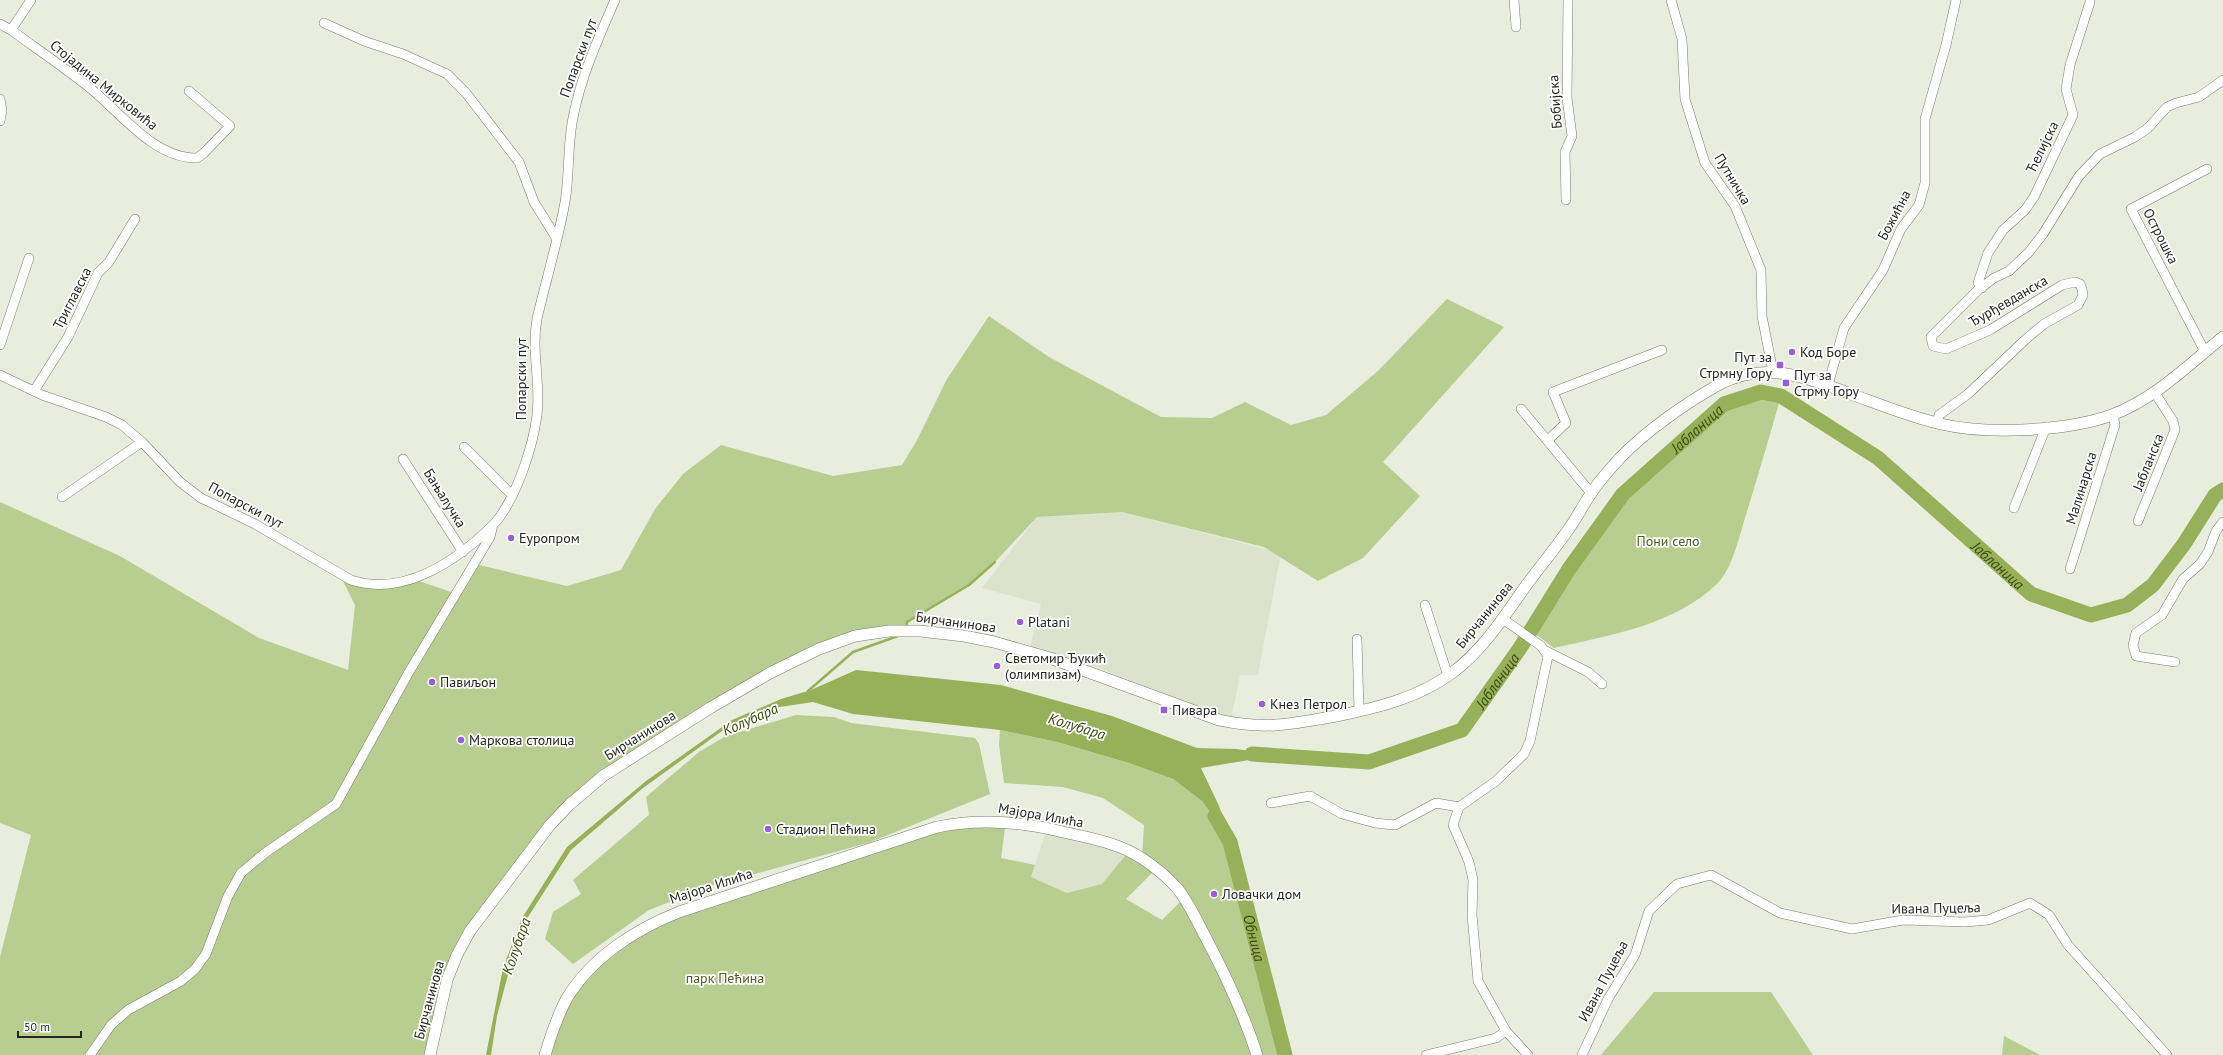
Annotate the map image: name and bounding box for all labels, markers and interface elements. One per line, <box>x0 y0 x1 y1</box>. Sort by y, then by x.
street label: Попарски пут <box>555 16 601 100</box>
street label: Стојадина Мирковића <box>46 36 162 134</box>
street label: Бобијска <box>1544 74 1566 130</box>
street label: Ћелијска <box>2022 118 2062 176</box>
street label: Путничка <box>1711 150 1755 208</box>
street label: Божићна <box>1873 187 1915 243</box>
street label: Острошка <box>2139 205 2183 267</box>
street label: Триглавска <box>49 264 95 332</box>
street label: Ђурђевданска <box>1965 271 2051 331</box>
street label: Попарски пут <box>512 337 530 420</box>
place label: Код Боре <box>1800 343 1856 361</box>
marker: Код Боре <box>1787 347 1797 357</box>
place label: Пут за Стрмну Гору <box>1699 348 1772 382</box>
marker: Пут за Стрмну Гору <box>1775 360 1785 370</box>
place label: Пут за Стрму Гору <box>1794 366 1860 400</box>
marker: Пут за Стрму Гору <box>1781 378 1791 388</box>
water label: Јабланица <box>1666 400 1727 458</box>
street label: Јабланска <box>2128 431 2168 494</box>
street label: Малинарска <box>2061 450 2101 526</box>
street label: Бањалучка <box>420 465 470 531</box>
street label: Попарски пут <box>205 478 287 533</box>
place label: Еуропром <box>519 529 580 547</box>
park label: Пони село <box>1636 532 1700 550</box>
marker: Еуропром <box>506 533 516 543</box>
water label: Јабланица <box>1967 536 2029 594</box>
street label: Бирчанинова <box>1452 578 1516 652</box>
street label: Бирчанинова <box>915 607 997 637</box>
place label: Platani <box>1028 613 1070 631</box>
marker: Platani <box>1015 617 1025 627</box>
water label: Јабланица <box>1470 648 1524 713</box>
place label: Светомир Ђукић (олимпизам) <box>1005 649 1106 683</box>
marker: Светомир Ђукић (олимпизам) <box>992 661 1002 671</box>
place label: Павиљон <box>440 673 496 691</box>
marker: Павиљон <box>427 677 437 687</box>
place label: Кнез Петрол <box>1270 695 1347 713</box>
water label: Колубара <box>719 698 781 740</box>
marker: Кнез Петрол <box>1257 699 1267 709</box>
place label: Пивара <box>1172 701 1217 719</box>
marker: Пивара <box>1159 705 1169 715</box>
street label: Бирчанинова <box>601 706 679 764</box>
water label: Колубара <box>1046 708 1109 744</box>
place label: Маркова столица <box>469 731 575 749</box>
marker: Маркова столица <box>456 735 466 745</box>
street label: Мајора Илића <box>997 799 1085 831</box>
place label: Стадион Пећина <box>776 820 876 838</box>
marker: Стадион Пећина <box>763 824 773 834</box>
street label: Мајора Илића <box>667 864 755 908</box>
place label: Ловачки дом <box>1221 885 1301 903</box>
marker: Ловачки дом <box>1209 889 1219 899</box>
street label: Ивана Пуцеља <box>1891 898 1981 918</box>
water label: Обница <box>1240 912 1270 964</box>
water label: Колубара <box>497 914 535 977</box>
street label: Ивана Пуцеља <box>1574 937 1632 1025</box>
street label: Бирчанинова <box>410 959 448 1041</box>
park label: парк Пећина <box>686 969 764 987</box>
scale bar <box>18 1013 81 1039</box>
text: 50 m <box>24 1019 50 1034</box>

